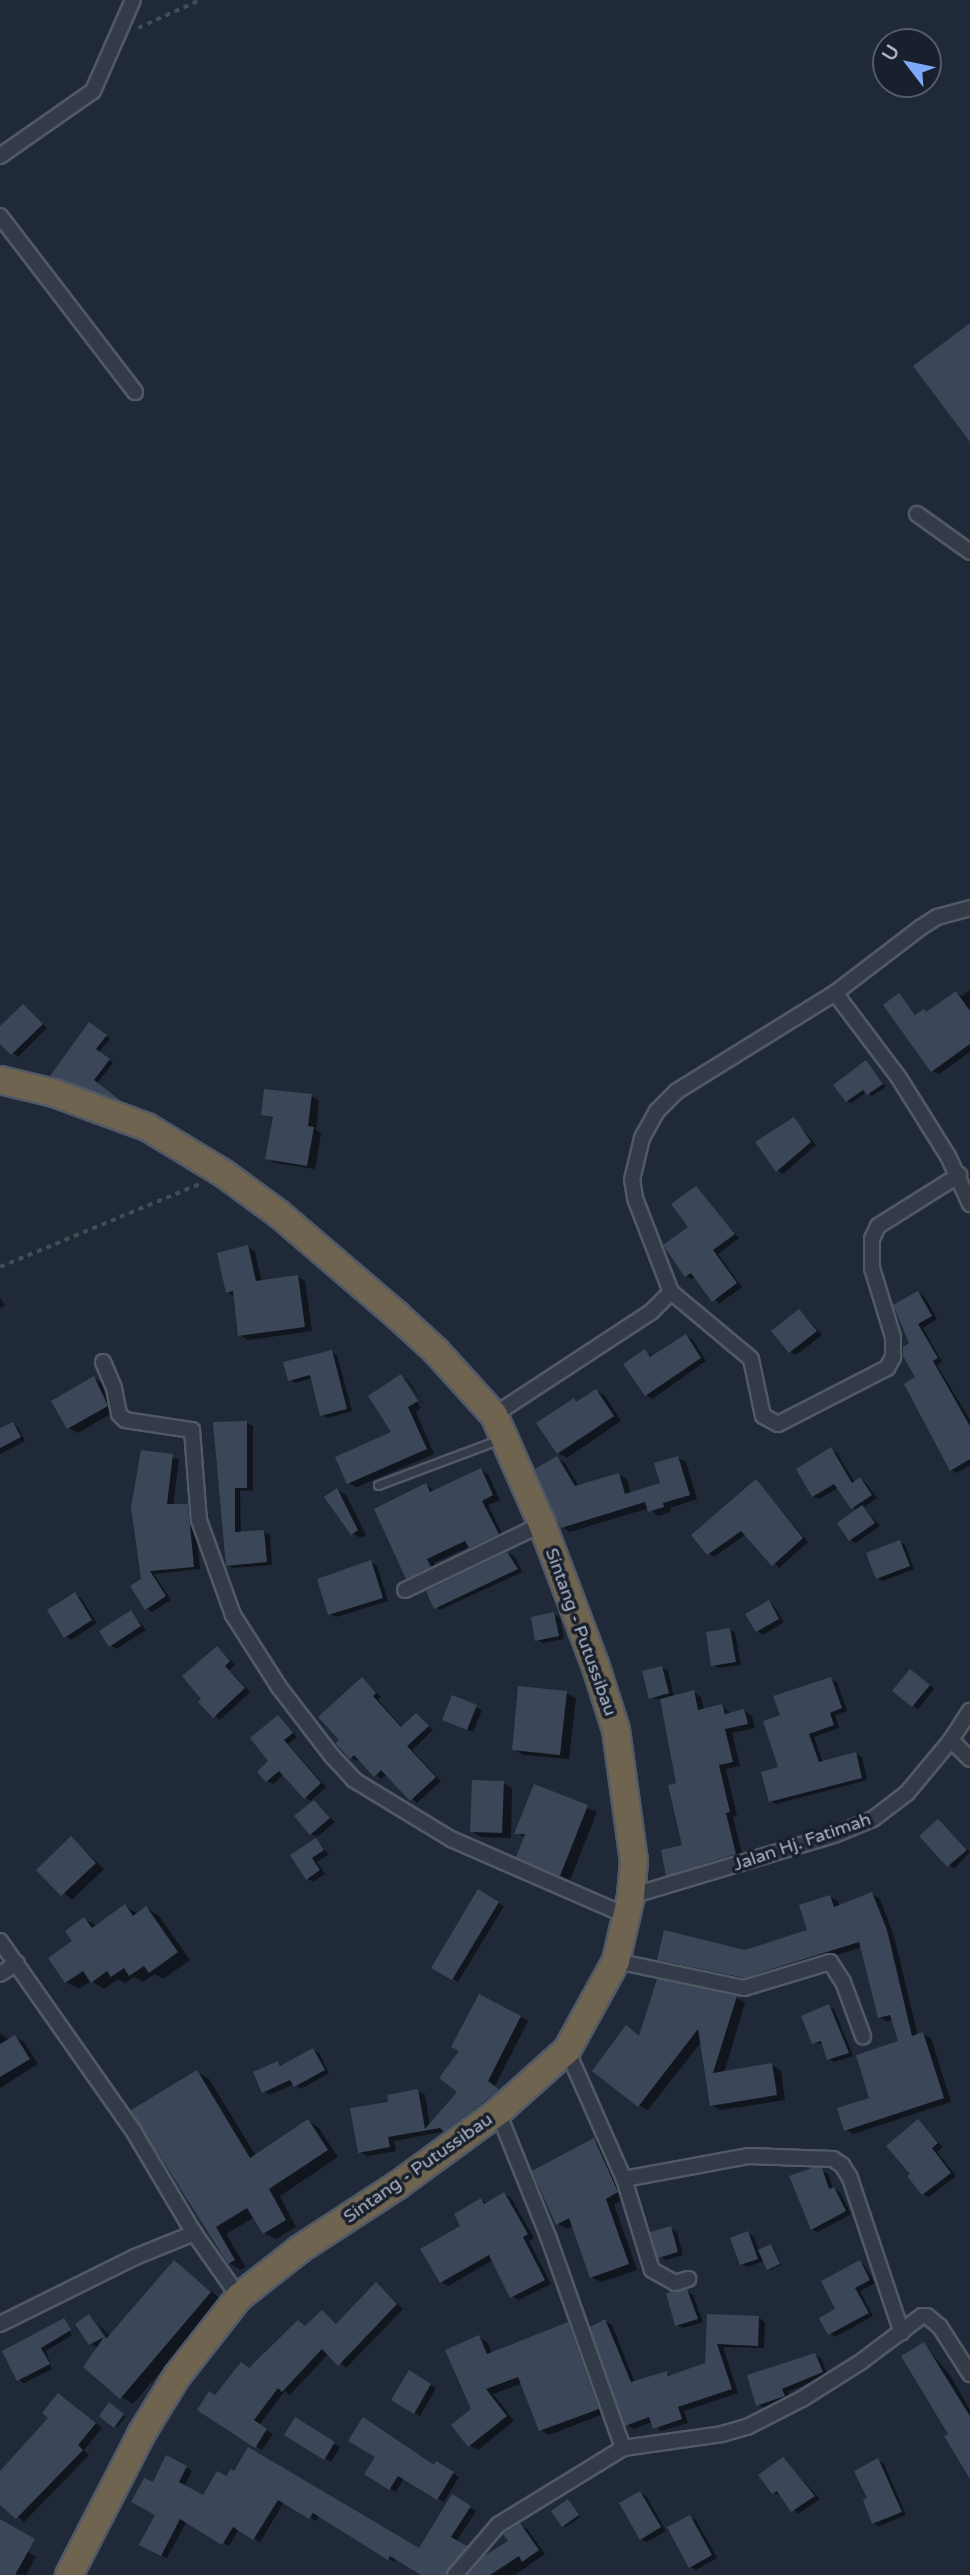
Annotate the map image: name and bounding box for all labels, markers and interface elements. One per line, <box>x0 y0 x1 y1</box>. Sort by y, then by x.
north arrow <box>872 28 942 98</box>
text: U <box>878 41 904 65</box>
street label: Sintang - Putussibau <box>541 1545 621 1719</box>
street label: Jalan Hj. Fatimah <box>730 1808 874 1876</box>
street label: Sintang - Putussibau <box>339 2108 497 2228</box>

